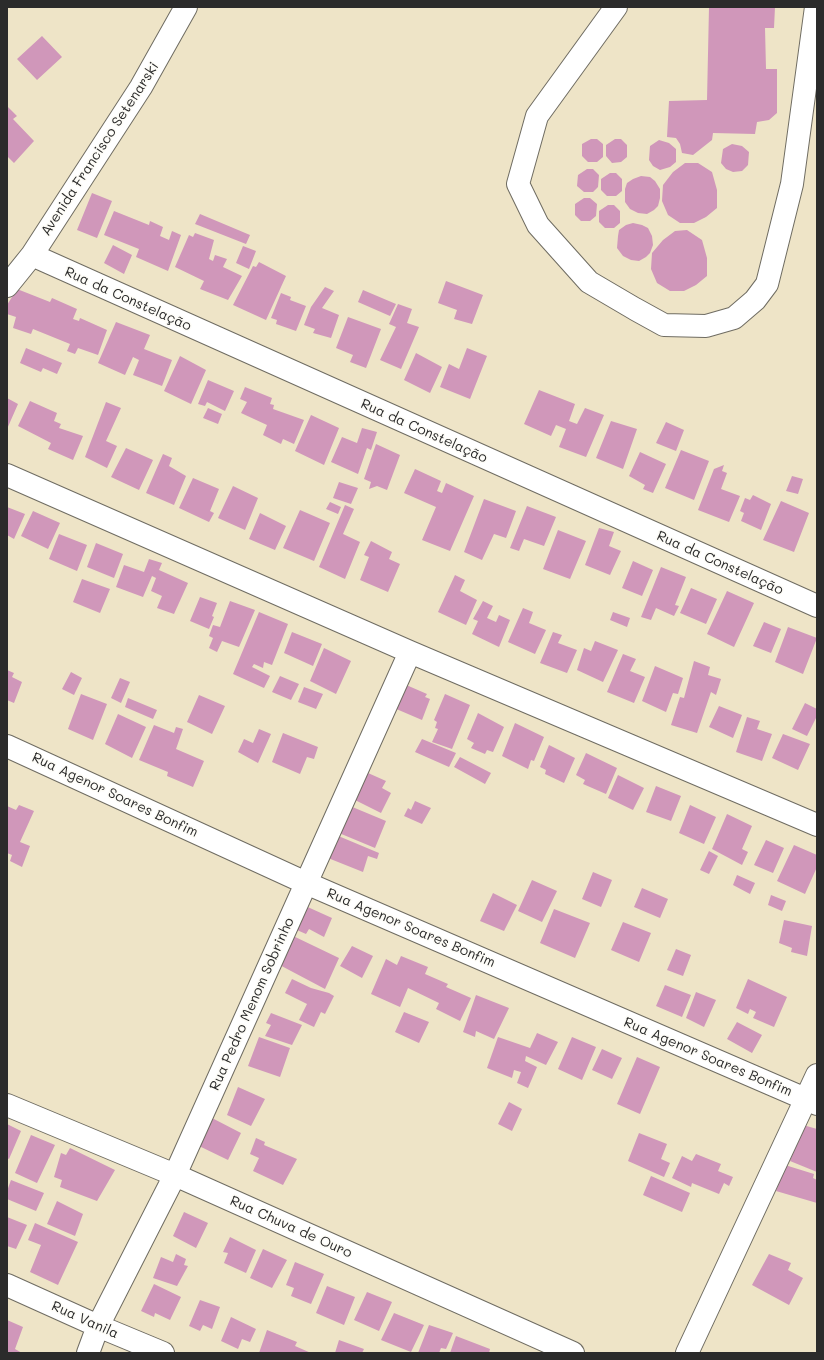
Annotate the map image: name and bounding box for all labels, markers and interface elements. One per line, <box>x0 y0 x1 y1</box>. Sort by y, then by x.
street label: Avenida Francisco Setenarski <box>38 59 162 239</box>
street label: Rua da Constelação <box>62 263 194 335</box>
street label: Rua da Constelação <box>358 395 490 467</box>
street label: Rua da Constelação <box>654 527 786 599</box>
street label: Rua Agenor Soares Bonfim <box>29 749 201 841</box>
street label: Rua Agenor Soares Bonfim <box>324 885 498 971</box>
street label: Rua Pedro Menom Sobrinho <box>206 915 298 1093</box>
street label: Rua Agenor Soares Bonfim <box>621 1014 795 1100</box>
street label: Rua Chuva de Ouro <box>227 1192 355 1262</box>
street label: Rua Vanila <box>49 1298 121 1342</box>

